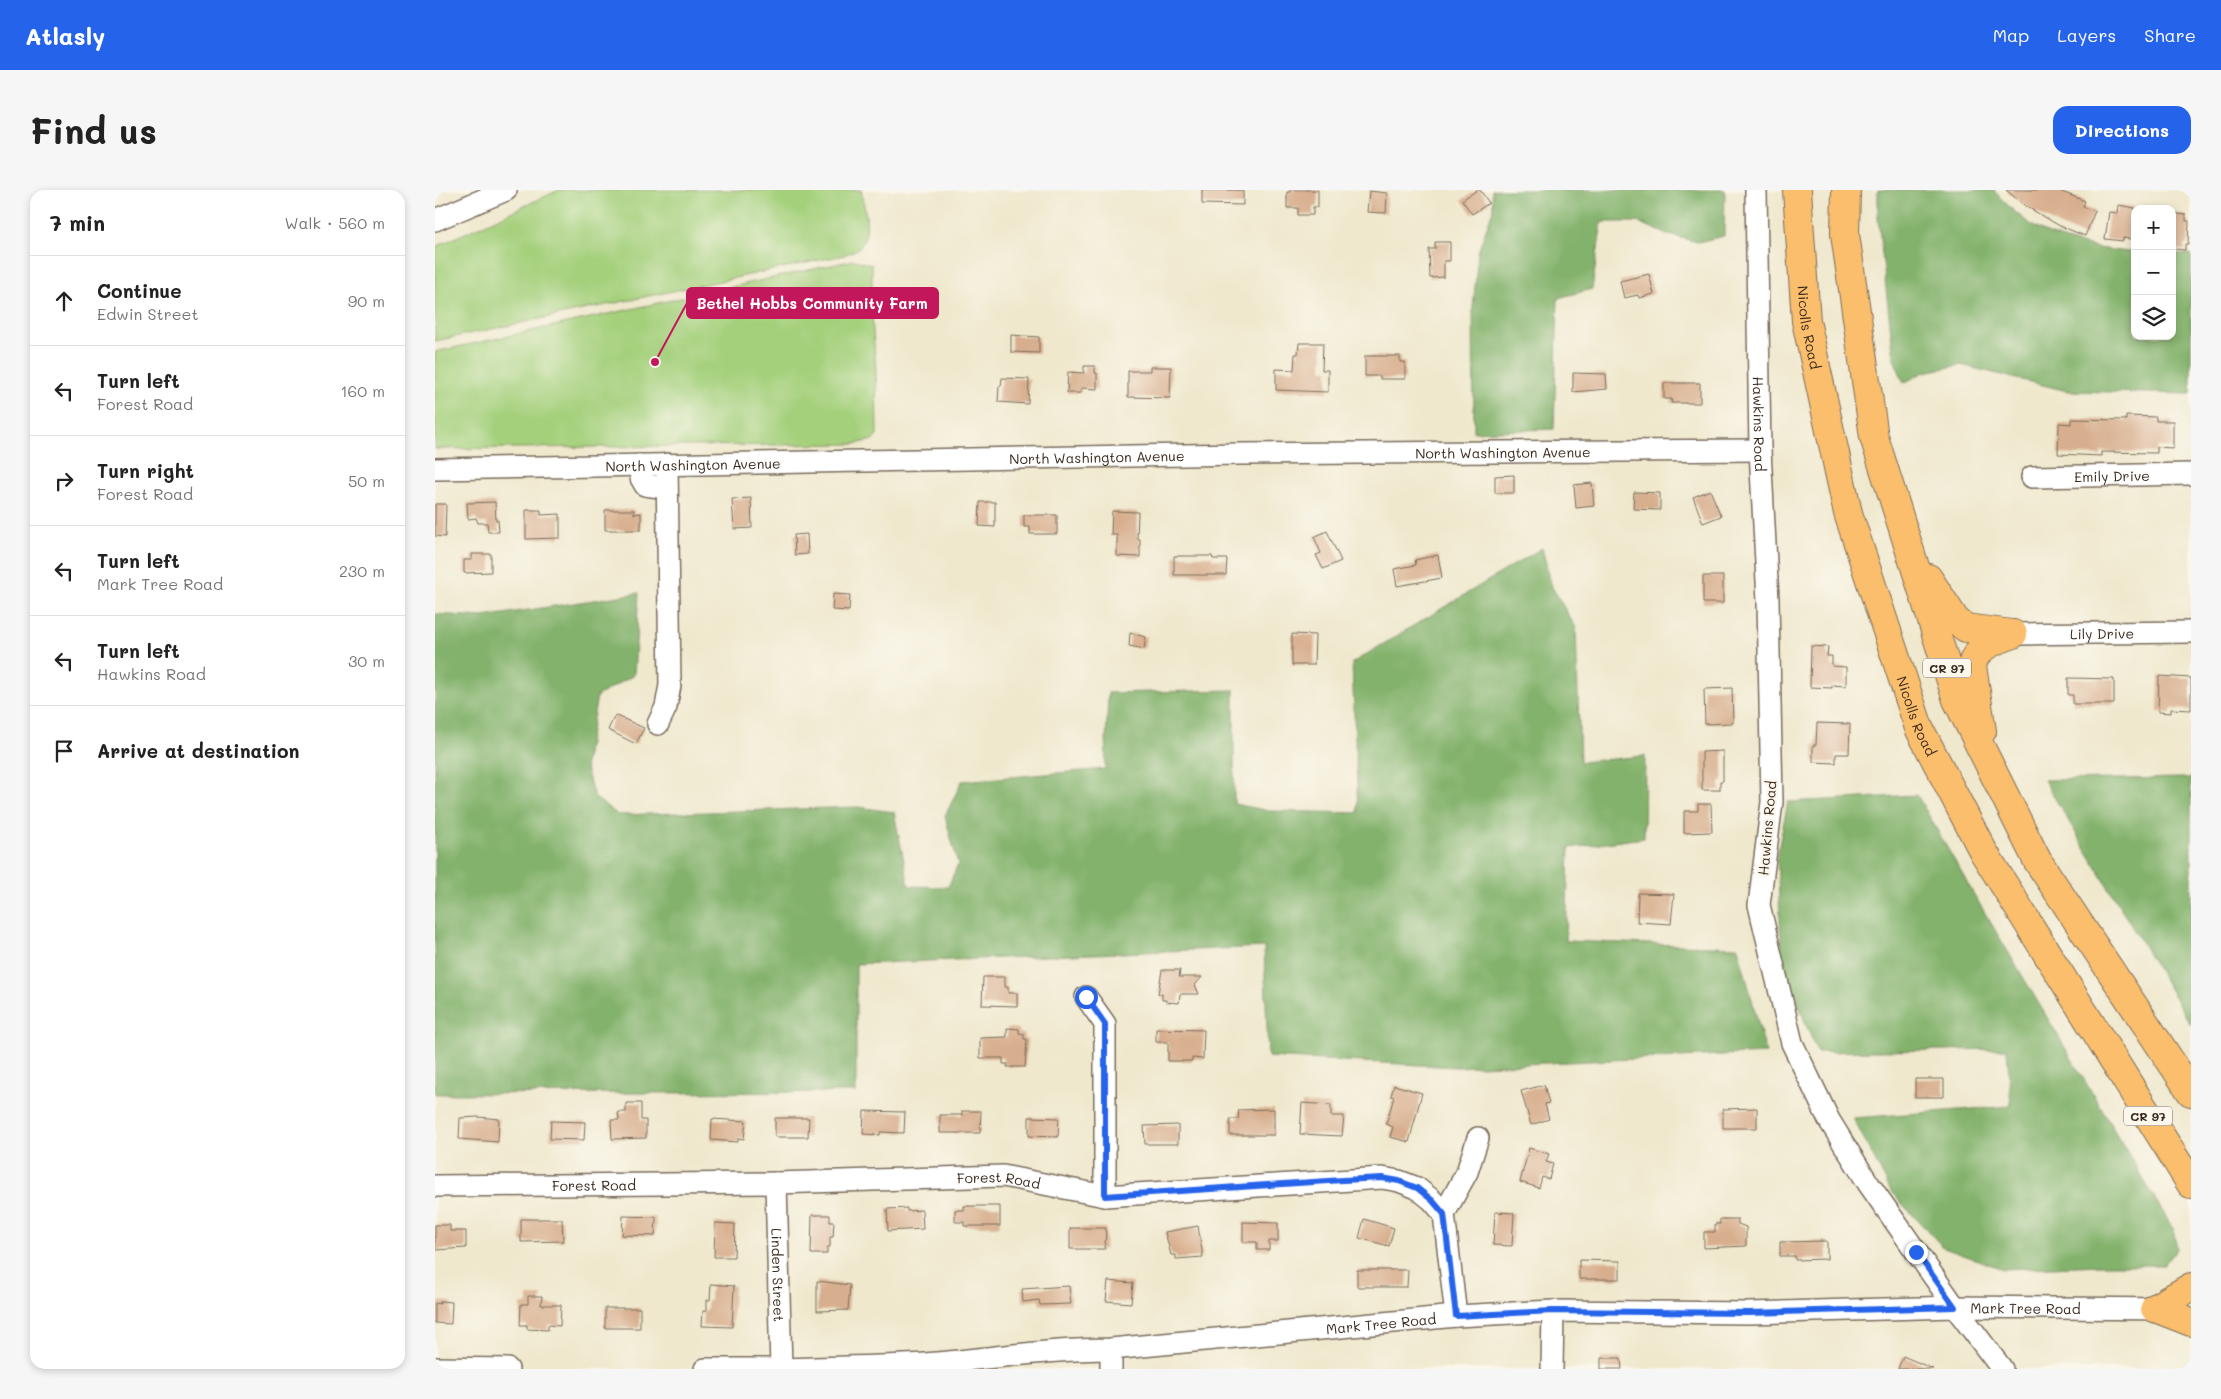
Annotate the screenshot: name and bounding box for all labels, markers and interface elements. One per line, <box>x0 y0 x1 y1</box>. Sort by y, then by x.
text: Atlasly <box>25 20 105 51</box>
text: Map <box>1993 23 2029 47</box>
text: Layers <box>2057 23 2116 47</box>
text: Share <box>2144 23 2196 47</box>
button: Directions <box>2053 106 2191 154</box>
text: Find us <box>30 107 157 153</box>
map controls <box>2131 205 2176 340</box>
button: + <box>2131 205 2176 250</box>
text: 7 min <box>50 209 105 236</box>
text: Walk · 560 m <box>285 212 385 233</box>
button: − <box>2131 250 2176 295</box>
text: Continue <box>97 278 182 303</box>
street label: Nicolls Road <box>1794 285 1826 371</box>
icon: ahead <box>50 287 78 315</box>
callout: Bethel Hobbs Community Farm <box>687 288 938 318</box>
text: 90 m <box>348 290 385 311</box>
text: Bethel Hobbs Community Farm <box>696 293 928 313</box>
button: layers <box>2131 295 2176 340</box>
text: Edwin Street <box>97 303 199 324</box>
text: Turn left <box>97 368 180 393</box>
street label: Hawkins Road <box>1749 376 1771 472</box>
icon: left <box>50 377 78 405</box>
text: 160 m <box>340 380 385 401</box>
text: Forest Road <box>97 393 193 414</box>
street label: North Washington Avenue <box>1415 442 1591 462</box>
street label: North Washington Avenue <box>1009 446 1185 468</box>
street label: North Washington Avenue <box>605 453 781 475</box>
text: Turn right <box>97 458 194 483</box>
street label: Emily Drive <box>2074 465 2150 486</box>
icon: right <box>50 467 78 495</box>
text: 50 m <box>348 470 385 491</box>
text: Forest Road <box>97 483 193 504</box>
text: Turn left <box>97 548 180 573</box>
icon: left <box>50 557 78 585</box>
text: 230 m <box>339 560 385 581</box>
text: Mark Tree Road <box>97 573 223 594</box>
street label: Lily Drive <box>2070 623 2134 643</box>
text: Turn left <box>97 638 180 663</box>
icon: left <box>50 647 78 675</box>
text: 30 m <box>348 650 385 671</box>
road number: CR 97 <box>1923 658 1971 678</box>
text: Hawkins Road <box>97 663 206 684</box>
street label: Nicolls Road <box>1893 673 1941 759</box>
icon: arrive <box>50 737 78 765</box>
text: Arrive at destination <box>97 738 300 763</box>
street label: Hawkins Road <box>1753 780 1781 876</box>
route start <box>1075 986 1098 1009</box>
road number: CR 97 <box>2124 1106 2172 1126</box>
street label: Forest Road <box>956 1166 1042 1193</box>
street label: Forest Road <box>552 1175 636 1194</box>
street label: Linden Street <box>768 1228 789 1322</box>
route end <box>1905 1241 1928 1264</box>
street label: Mark Tree Road <box>1970 1298 2081 1318</box>
street label: Mark Tree Road <box>1325 1308 1437 1338</box>

